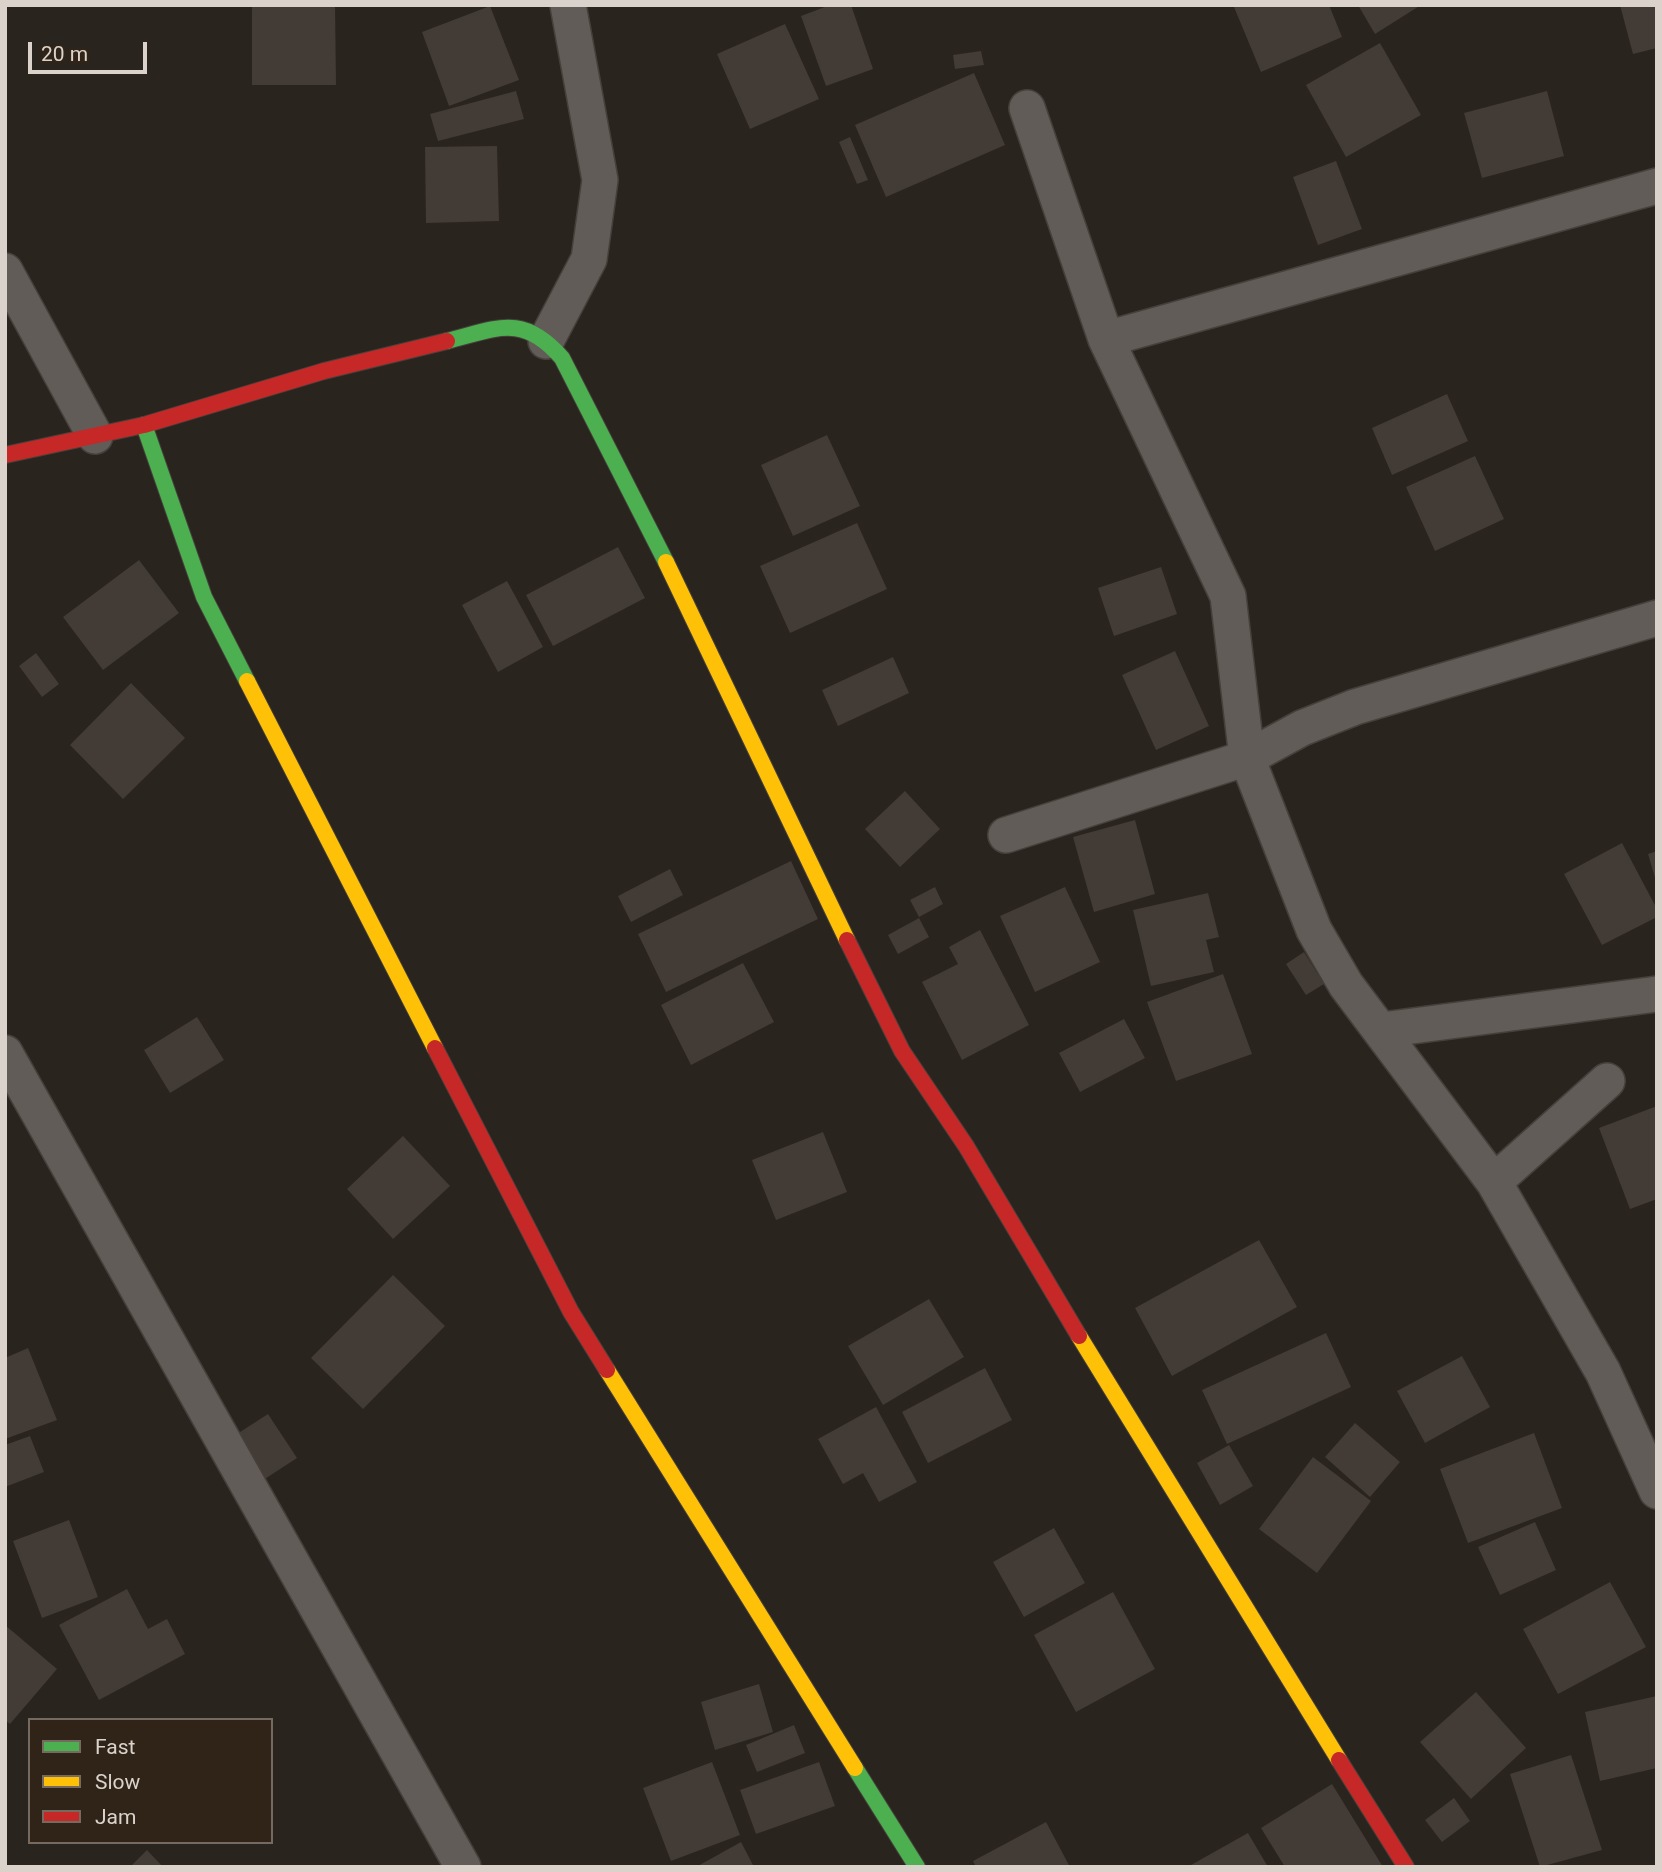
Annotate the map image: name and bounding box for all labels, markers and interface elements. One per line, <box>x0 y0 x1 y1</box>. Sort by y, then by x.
scale bar <box>32 28 150 72</box>
text: 20 m <box>41 42 88 66</box>
legend <box>28 1718 273 1844</box>
text: Fast <box>95 1735 135 1759</box>
text: Slow <box>95 1770 140 1794</box>
text: Jam <box>95 1805 136 1829</box>

